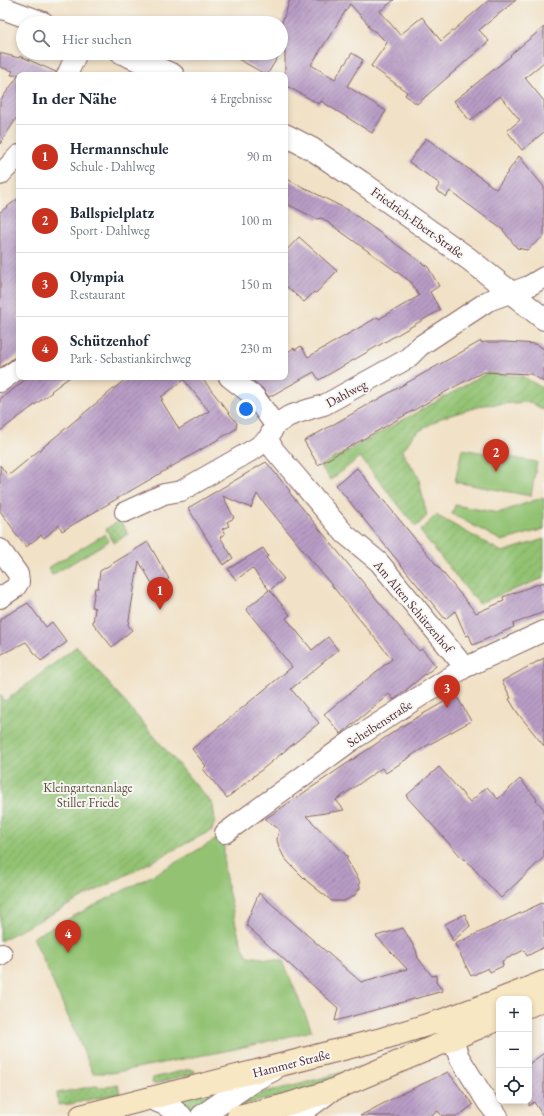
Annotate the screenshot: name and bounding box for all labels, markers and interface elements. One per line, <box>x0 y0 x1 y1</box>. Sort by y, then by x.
search box <box>16 16 288 60</box>
icon: search <box>30 27 52 49</box>
text: Hier suchen <box>62 29 132 48</box>
text: In der Nähe <box>32 87 117 109</box>
text: 4 Ergebnisse <box>211 90 272 107</box>
text: Hermannschule <box>70 139 169 158</box>
text: 1 <box>42 148 48 165</box>
text: 90 m <box>247 148 272 165</box>
text: Schule · Dahlweg <box>70 158 155 175</box>
street label: Friedrich-Ebert-Straße <box>368 183 468 262</box>
text: Ballspielplatz <box>70 203 154 222</box>
text: 2 <box>42 212 48 229</box>
text: 100 m <box>241 212 272 229</box>
text: Sport · Dahlweg <box>70 222 150 239</box>
text: Olympia <box>70 267 124 286</box>
text: 3 <box>42 276 48 293</box>
text: 150 m <box>241 276 272 293</box>
text: Restaurant <box>70 286 125 303</box>
text: Schützenhof <box>70 331 149 350</box>
text: 4 <box>42 340 48 357</box>
text: 230 m <box>241 340 272 357</box>
text: Park · Sebastiankirchweg <box>70 350 191 367</box>
street label: Dahlweg <box>323 375 370 411</box>
your location <box>236 399 256 419</box>
pin: 2 <box>483 439 509 472</box>
street label: Am Alten Schützenhof <box>369 556 458 657</box>
pin: 1 <box>147 577 173 610</box>
pin: 3 <box>434 675 460 708</box>
street label: Scheibenstraße <box>343 696 415 751</box>
park label: Kleingartenanlage Stiller Friede <box>43 779 133 811</box>
pin: 4 <box>55 920 81 953</box>
map controls <box>496 996 532 1104</box>
button: + <box>496 996 532 1032</box>
button: − <box>496 1032 532 1068</box>
street label: Hammer Straße <box>251 1046 332 1081</box>
button: locate <box>496 1068 532 1104</box>

